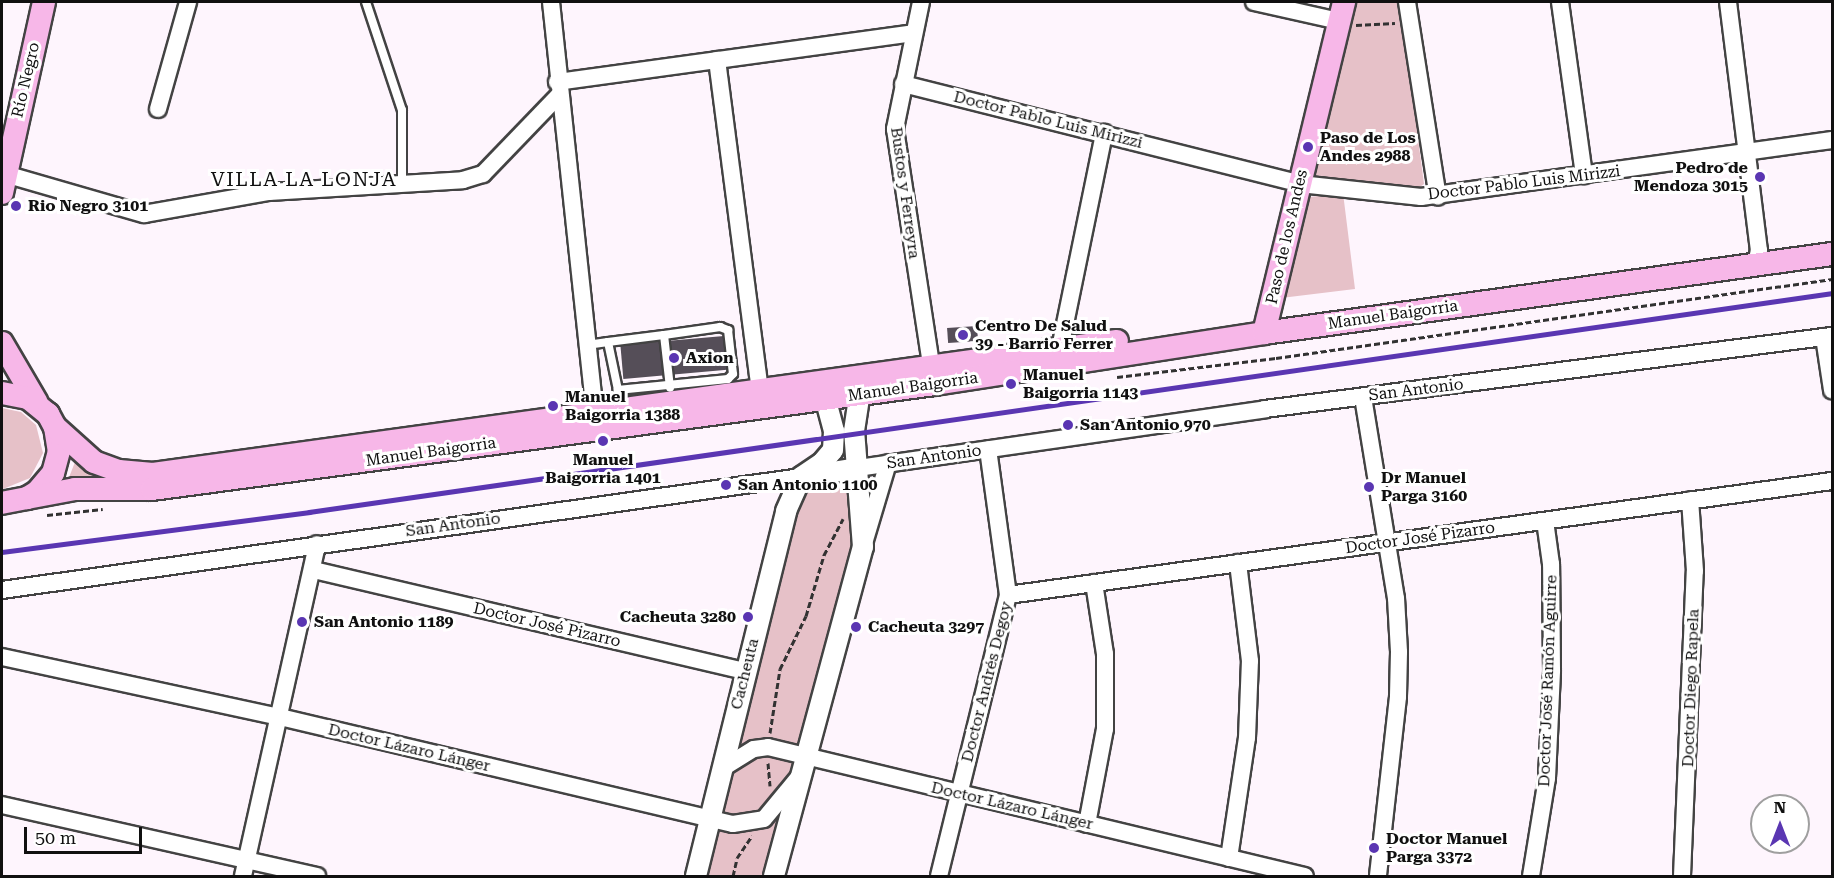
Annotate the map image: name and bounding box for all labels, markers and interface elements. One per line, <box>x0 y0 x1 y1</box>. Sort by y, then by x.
street label: Río Negro <box>8 40 44 120</box>
street label: Doctor Pablo Luis Mirizzi <box>952 87 1144 153</box>
street label: Bustos y Ferreyra <box>886 126 924 260</box>
place label: Paso de Los Andes 2988 <box>1320 128 1416 166</box>
marker: Paso de Los Andes 2988 <box>1301 140 1315 154</box>
place label: Pedro de Mendoza 3015 <box>1634 158 1748 196</box>
street label: Doctor Pablo Luis Mirizzi <box>1426 162 1622 204</box>
district label: VILLA LA LONJA <box>211 167 397 191</box>
street label: Paso de los Andes <box>1262 168 1312 306</box>
marker: Pedro de Mendoza 3015 <box>1753 170 1767 184</box>
place label: Rio Negro 3101 <box>28 196 148 216</box>
marker: Rio Negro 3101 <box>9 199 23 213</box>
street label: Manuel Baigorria <box>1327 296 1459 334</box>
place label: Centro De Salud 39 - Barrio Ferrer <box>975 316 1113 354</box>
marker: Centro De Salud 39 - Barrio Ferrer <box>956 328 970 342</box>
place label: Axion <box>686 348 734 368</box>
marker: Axion <box>667 351 681 365</box>
place label: Manuel Baigorria 1143 <box>1023 365 1138 403</box>
street label: Manuel Baigorria <box>847 368 979 406</box>
street label: San Antonio <box>1367 375 1465 405</box>
marker: Manuel Baigorria 1143 <box>1004 377 1018 391</box>
place label: Manuel Baigorria 1388 <box>565 387 680 425</box>
marker: Manuel Baigorria 1388 <box>546 399 560 413</box>
place label: San Antonio 970 <box>1080 415 1211 435</box>
marker: San Antonio 970 <box>1061 418 1075 432</box>
street label: Manuel Baigorria <box>365 433 497 471</box>
marker: Manuel Baigorria 1401 <box>596 434 610 448</box>
street label: San Antonio <box>885 441 983 473</box>
place label: Manuel Baigorria 1401 <box>545 450 661 488</box>
place label: Dr Manuel Parga 3160 <box>1381 468 1467 506</box>
place label: San Antonio 1100 <box>738 475 878 495</box>
marker: San Antonio 1100 <box>719 478 733 492</box>
marker: Dr Manuel Parga 3160 <box>1362 480 1376 494</box>
street label: San Antonio <box>404 509 502 541</box>
street label: Doctor José Pizarro <box>1344 518 1496 558</box>
street label: Doctor José Ramón Aguirre <box>1535 575 1561 787</box>
street label: Doctor José Pizarro <box>471 599 623 651</box>
street label: Doctor Andrés Degoy <box>958 600 1016 764</box>
place label: Cacheuta 3280 <box>620 607 736 627</box>
street label: Doctor Diego Rapela <box>1679 608 1703 768</box>
marker: Cacheuta 3280 <box>741 610 755 624</box>
place label: San Antonio 1189 <box>314 612 454 632</box>
marker: San Antonio 1189 <box>295 615 309 629</box>
place label: Cacheuta 3297 <box>868 617 984 637</box>
marker: Cacheuta 3297 <box>849 620 863 634</box>
street label: Cacheuta <box>727 636 763 712</box>
street label: Doctor Lázaro Lánger <box>326 720 492 776</box>
street label: Doctor Lázaro Lánger <box>929 778 1095 834</box>
north arrow <box>1750 794 1810 854</box>
text: N <box>1774 798 1786 817</box>
scale bar <box>27 815 146 853</box>
text: 50 m <box>35 827 76 848</box>
place label: Doctor Manuel Parga 3372 <box>1386 829 1507 867</box>
marker: Doctor Manuel Parga 3372 <box>1367 841 1381 855</box>

